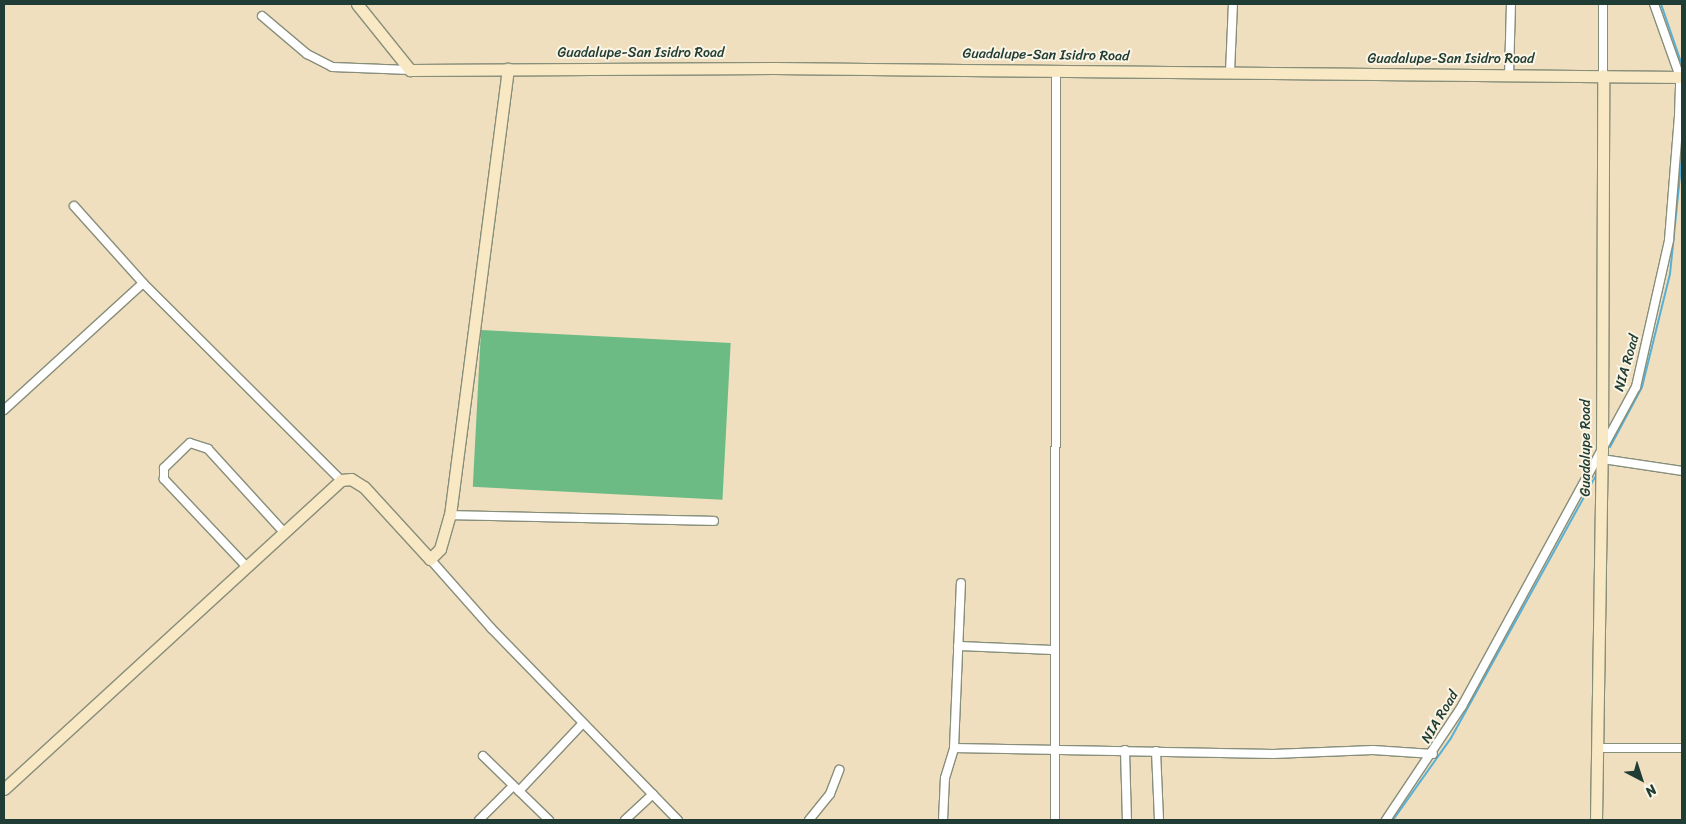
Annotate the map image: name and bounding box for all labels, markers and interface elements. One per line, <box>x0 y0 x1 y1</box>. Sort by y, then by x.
street label: Guadalupe-San Isidro Road <box>558 45 724 61</box>
street label: Guadalupe-San Isidro Road <box>962 45 1130 65</box>
street label: Guadalupe-San Isidro Road <box>1368 51 1534 67</box>
street label: NIA Road <box>1611 333 1643 393</box>
street label: Guadalupe Road <box>1578 399 1594 497</box>
street label: NIA Road <box>1418 688 1462 746</box>
north arrow <box>1616 754 1666 804</box>
text: N <box>1639 778 1663 804</box>

